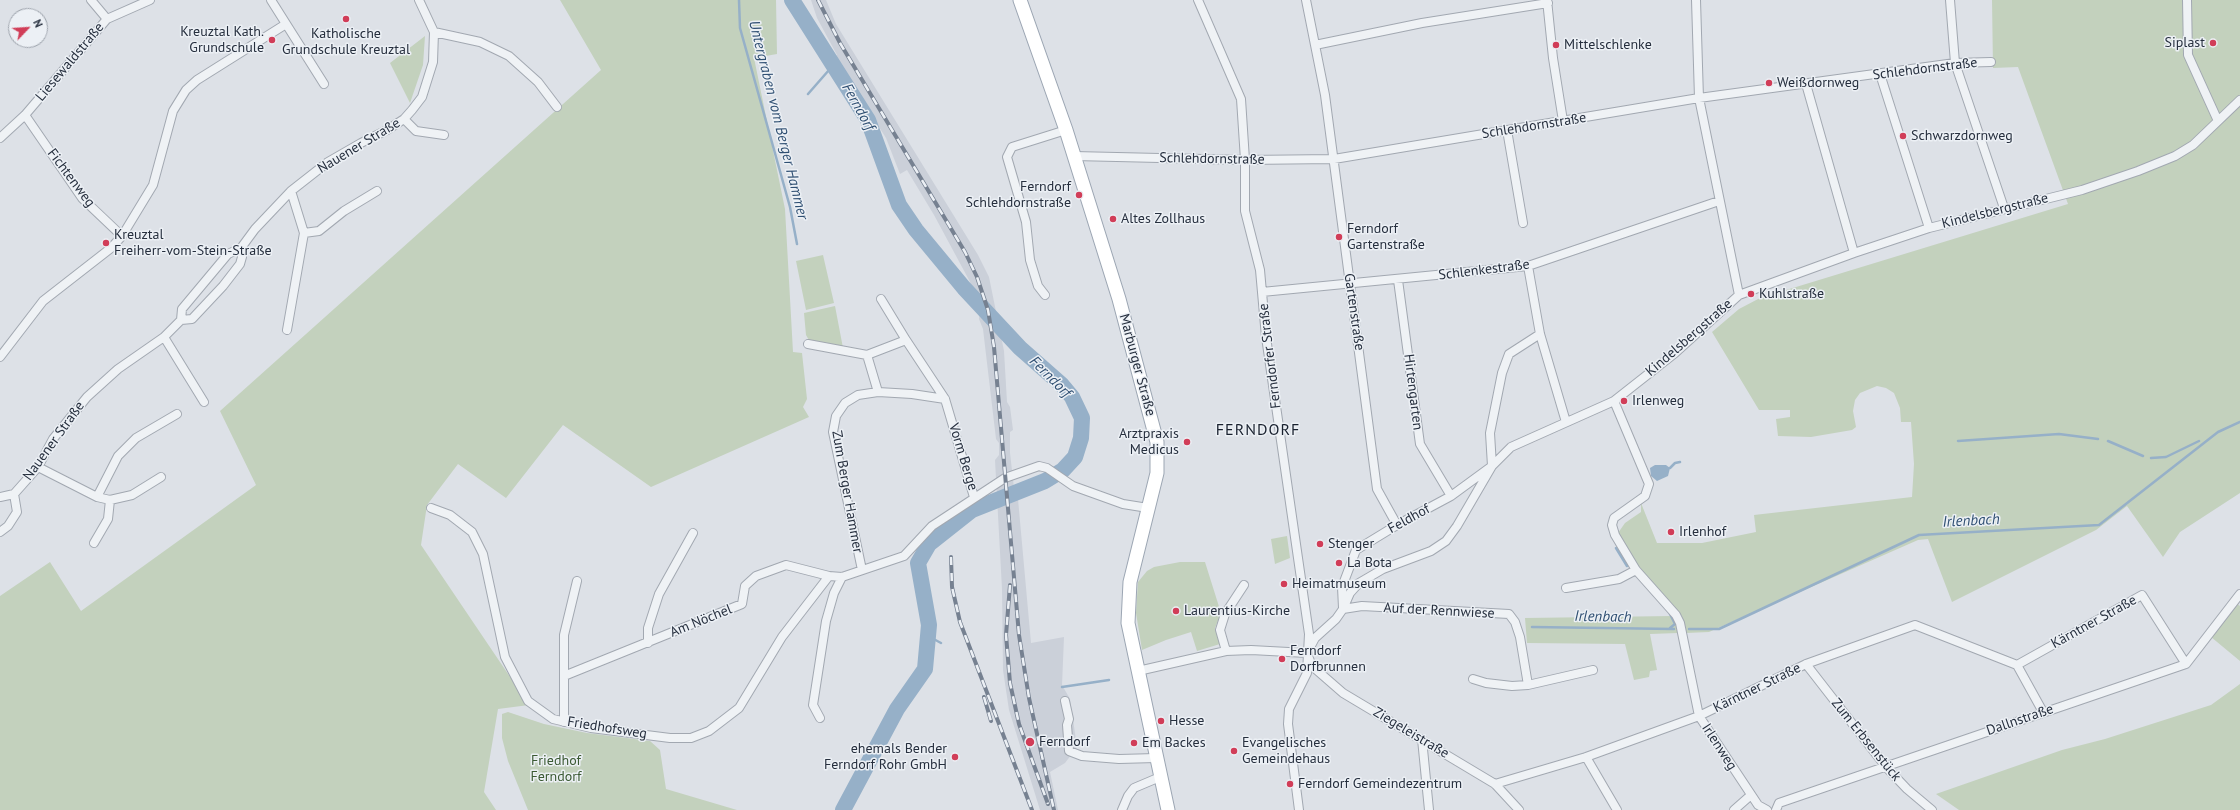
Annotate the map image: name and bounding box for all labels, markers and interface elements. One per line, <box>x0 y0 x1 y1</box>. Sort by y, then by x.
north arrow <box>8 8 48 48</box>
marker: Katholische Grundschule Kreuztal <box>341 14 351 24</box>
text: N <box>30 17 46 30</box>
street label: Liesewaldstraße <box>32 19 108 105</box>
water label: Untergraben vom Berger Hammer <box>745 19 811 221</box>
place label: Kreuztal Kath. Grundschule <box>180 24 264 56</box>
place label: Katholische Grundschule Kreuztal <box>282 26 410 58</box>
marker: Kreuztal Kath. Grundschule <box>267 35 277 45</box>
place label: Siplast <box>2165 35 2205 51</box>
place label: Mittelschlenke <box>1564 37 1652 53</box>
marker: Siplast <box>2208 38 2218 48</box>
marker: Mittelschlenke <box>1551 40 1561 50</box>
street label: Schlehdornstraße <box>1872 54 1978 84</box>
place label: Weißdornweg <box>1777 75 1859 91</box>
marker: Weißdornweg <box>1764 78 1774 88</box>
water label: Ferndorf <box>838 80 878 134</box>
street label: Schlehdornstraße <box>1481 109 1587 143</box>
street label: Nauener Straße <box>315 115 403 177</box>
place label: Schwarzdornweg <box>1911 128 2013 144</box>
marker: Schwarzdornweg <box>1898 131 1908 141</box>
street label: Fichtenweg <box>44 145 98 211</box>
street label: Schlehdornstraße <box>1159 150 1265 168</box>
place label: Ferndorf Schlehdornstraße <box>966 179 1071 212</box>
marker: Ferndorf Schlehdornstraße <box>1074 190 1084 200</box>
street label: Kindelsbergstraße <box>1940 190 2050 232</box>
place label: Altes Zollhaus <box>1121 211 1205 227</box>
marker: Altes Zollhaus <box>1108 214 1118 224</box>
place label: Ferndorf Gartenstraße <box>1347 221 1425 254</box>
place label: Kreuztal Freiherr-vom-Stein-Straße <box>114 227 272 260</box>
marker: Ferndorf Gartenstraße <box>1334 232 1344 242</box>
marker: Kreuztal Freiherr-vom-Stein-Straße <box>101 238 111 248</box>
street label: Schlenkestraße <box>1437 256 1531 284</box>
street label: Gartenstraße <box>1340 272 1368 352</box>
place label: Kuhlstraße <box>1759 286 1824 302</box>
marker: Kuhlstraße <box>1746 289 1756 299</box>
street label: Kindelsbergstraße <box>1642 296 1736 380</box>
street label: Ferndorfer Straße <box>1255 302 1285 410</box>
street label: Marburger Straße <box>1115 312 1159 418</box>
water label: Ferndorf <box>1026 353 1074 401</box>
street label: Hirtengarten <box>1400 353 1426 431</box>
place label: Irlenweg <box>1632 393 1684 409</box>
marker: Irlenweg <box>1619 396 1629 406</box>
street label: Nauener Straße <box>20 398 88 484</box>
district label: FERNDORF <box>1216 420 1300 440</box>
street label: Vorm Berge <box>945 421 981 493</box>
place label: Arztpraxis Medicus <box>1119 426 1179 458</box>
street label: Zum Berger Hammer <box>828 429 866 555</box>
marker: Arztpraxis Medicus <box>1182 437 1192 447</box>
street label: Feldhof <box>1385 501 1433 537</box>
water label: Irlenbach <box>1942 511 2000 531</box>
place label: Irlenhof <box>1679 524 1726 540</box>
marker: Irlenhof <box>1666 527 1676 537</box>
place label: Stenger <box>1328 536 1374 552</box>
marker: Stenger <box>1315 539 1325 549</box>
place label: La Bota <box>1347 555 1392 571</box>
marker: La Bota <box>1334 558 1344 568</box>
place label: Heimatmuseum <box>1292 576 1386 592</box>
marker: Heimatmuseum <box>1279 579 1289 589</box>
street label: Kärntner Straße <box>2048 592 2140 652</box>
street label: Auf der Rennwiese <box>1383 600 1495 622</box>
street label: Am Nöchel <box>668 601 734 641</box>
place label: Laurentius-Kirche <box>1184 603 1290 619</box>
marker: Laurentius-Kirche <box>1171 606 1181 616</box>
water label: Irlenbach <box>1574 608 1632 626</box>
place label: Ferndorf Dorfbrunnen <box>1290 643 1366 676</box>
marker: Ferndorf Dorfbrunnen <box>1277 654 1287 664</box>
street label: Kärntner Straße <box>1711 660 1803 716</box>
street label: Zum Erbsenstück <box>1827 695 1905 785</box>
street label: Dallnstraße <box>1984 701 2056 739</box>
street label: Ziegeleistraße <box>1370 704 1452 762</box>
street label: Friedhofsweg <box>566 713 648 743</box>
place label: Hesse <box>1169 713 1204 729</box>
marker: Hesse <box>1156 716 1166 726</box>
street label: Irlenweg <box>1698 720 1740 774</box>
place label: Ferndorf <box>1039 734 1090 750</box>
place label: Em Backes <box>1142 735 1206 751</box>
place label: Evangelisches Gemeindehaus <box>1242 735 1330 768</box>
marker: Ferndorf <box>1024 736 1036 748</box>
marker: Em Backes <box>1129 738 1139 748</box>
place label: ehemals Bender Ferndorf Rohr GmbH <box>824 741 947 774</box>
marker: Evangelisches Gemeindehaus <box>1229 746 1239 756</box>
marker: ehemals Bender Ferndorf Rohr GmbH <box>950 752 960 762</box>
park label: Friedhof Ferndorf <box>530 753 582 786</box>
place label: Ferndorf Gemeindezentrum <box>1298 776 1462 792</box>
marker: Ferndorf Gemeindezentrum <box>1285 779 1295 789</box>

